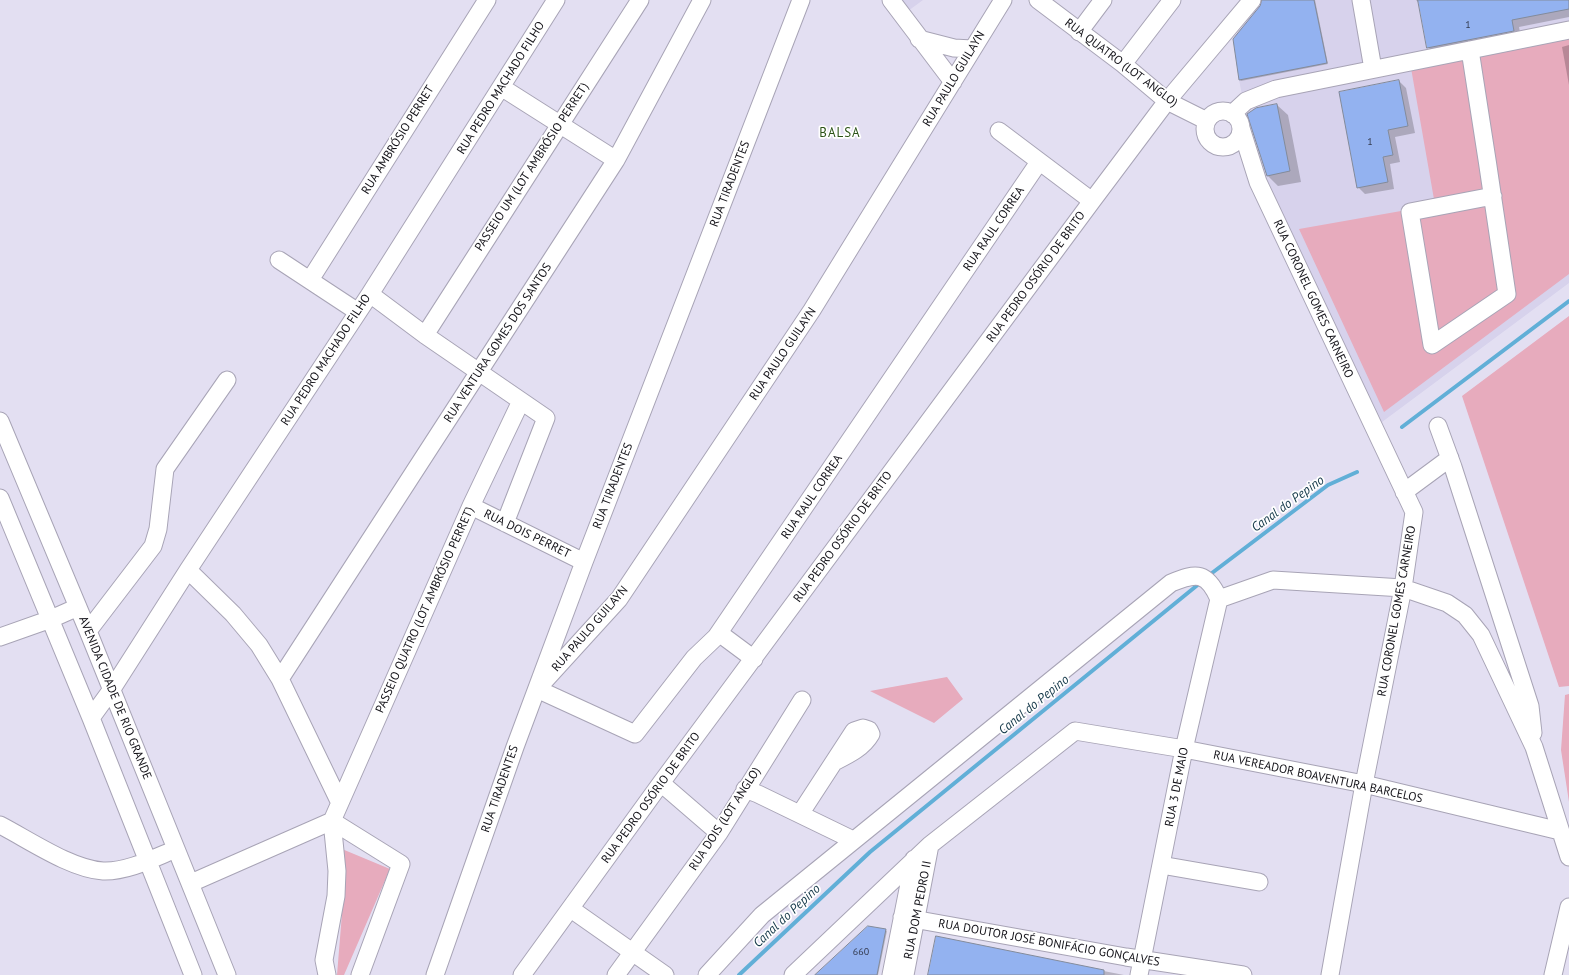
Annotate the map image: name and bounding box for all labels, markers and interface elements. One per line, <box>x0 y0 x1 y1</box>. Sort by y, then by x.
street label: RUA QUATRO (LOT ANGLO) <box>1062 16 1180 110</box>
street label: RUA PEDRO MACHADO FILHO <box>454 19 548 157</box>
house number: 1 <box>1465 19 1471 31</box>
street label: RUA PAULO GUILAYN <box>920 29 988 129</box>
street label: PASSEIO UM (LOT AMBRÓSIO PERRET) <box>472 80 592 254</box>
street label: RUA AMBRÓSIO PERRET <box>359 83 437 197</box>
district label: BALSA <box>819 125 861 141</box>
house number: 1 <box>1367 136 1373 148</box>
street label: RUA TIRADENTES <box>707 139 753 229</box>
street label: RUA RAUL CORREA <box>960 184 1028 274</box>
street label: RUA PEDRO OSÓRIO DE BRITO <box>984 209 1088 345</box>
street label: RUA CORONEL GOMES CARNEIRO <box>1270 217 1356 381</box>
street label: RUA VENTURA GOMES DOS SANTOS <box>441 261 555 425</box>
street label: RUA PEDRO MACHADO FILHO <box>278 292 374 428</box>
street label: RUA PAULO GUILAYN <box>747 305 819 403</box>
street label: RUA TIRADENTES <box>590 441 636 531</box>
street label: RUA RAUL CORREA <box>778 452 846 542</box>
street label: RUA PEDRO OSÓRIO DE BRITO <box>791 469 895 605</box>
water label: Canal do Pepino <box>1249 472 1327 536</box>
street label: PASSEIO QUATRO (LOT AMBRÓSIO PERRET) <box>373 505 477 715</box>
street label: RUA DOIS PERRET <box>481 507 573 561</box>
street label: RUA CORONEL GOMES CARNEIRO <box>1375 524 1419 698</box>
street label: RUA PAULO GUILAYN <box>549 583 631 675</box>
street label: AVENIDA CIDADE DE RIO GRANDE <box>76 614 154 782</box>
water label: Canal do Pepino <box>996 672 1072 738</box>
street label: RUA PEDRO OSÓRIO DE BRITO <box>599 730 703 866</box>
street label: RUA TIRADENTES <box>478 744 522 834</box>
street label: RUA 3 DE MAIO <box>1162 746 1192 828</box>
street label: RUA VEREADOR BOAVENTURA BARCELOS <box>1212 748 1424 806</box>
street label: RUA DOIS (LOT ANGLO) <box>686 765 764 873</box>
street label: RUA DOM PEDRO II <box>901 860 935 960</box>
water label: Canal do Pepino <box>750 881 824 951</box>
street label: RUA DOUTOR JOSÉ BONIFÁCIO GONÇALVES <box>937 916 1161 970</box>
house number: 660 <box>853 946 869 958</box>

